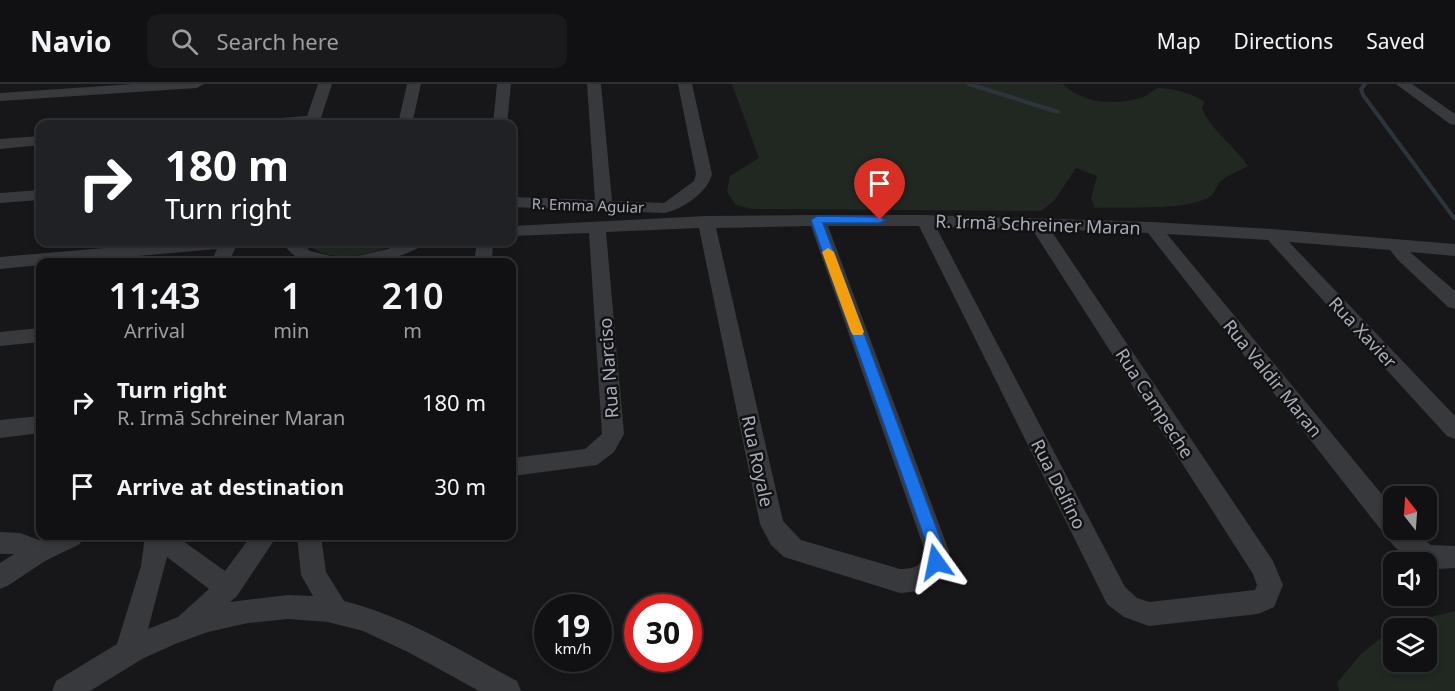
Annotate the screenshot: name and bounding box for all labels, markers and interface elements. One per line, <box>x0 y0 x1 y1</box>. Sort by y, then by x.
search box <box>147 14 567 68</box>
text: Navio <box>30 22 111 60</box>
icon: search <box>168 25 201 58</box>
text: Search here <box>216 26 339 56</box>
text: Map <box>1157 27 1201 55</box>
text: Directions <box>1234 27 1333 55</box>
text: Saved <box>1366 27 1425 55</box>
text: 180 m <box>165 136 289 193</box>
icon: right <box>66 144 144 222</box>
pin <box>854 158 905 220</box>
icon: arrive <box>863 167 896 200</box>
text: Turn right <box>165 190 291 227</box>
street label: R. Emma Aguiar <box>531 193 645 217</box>
street label: R. Irmã Schreiner Maran <box>935 208 1141 240</box>
text: 11:43 <box>108 271 201 320</box>
text: 1 <box>281 271 302 320</box>
text: 210 <box>382 271 444 320</box>
street label: Rua Xavier <box>1324 291 1403 373</box>
street label: Rua Valdir Maran <box>1218 314 1328 442</box>
text: Arrival <box>124 317 185 344</box>
text: min <box>273 317 309 344</box>
text: m <box>403 317 422 344</box>
street label: Rua Narciso <box>593 317 623 419</box>
street label: Rua Campeche <box>1110 343 1200 463</box>
text: Turn right <box>117 374 227 404</box>
icon: right <box>66 386 99 419</box>
text: 180 m <box>422 387 486 417</box>
text: R. Irmã Schreiner Maran <box>117 404 345 431</box>
street label: Rua Royale <box>737 413 779 509</box>
street label: Rua Delfino <box>1026 435 1092 533</box>
icon: arrive <box>66 470 99 503</box>
text: Arrive at destination <box>117 471 344 501</box>
text: 30 m <box>435 471 486 501</box>
north arrow <box>1383 486 1437 540</box>
map controls <box>1383 486 1437 672</box>
position arrow <box>904 530 968 594</box>
button: sound <box>1383 552 1437 606</box>
speed limit sign: 30 <box>624 594 702 672</box>
text: 19 <box>556 605 590 646</box>
button: layers <box>1383 618 1437 672</box>
text: km/h <box>555 638 591 658</box>

